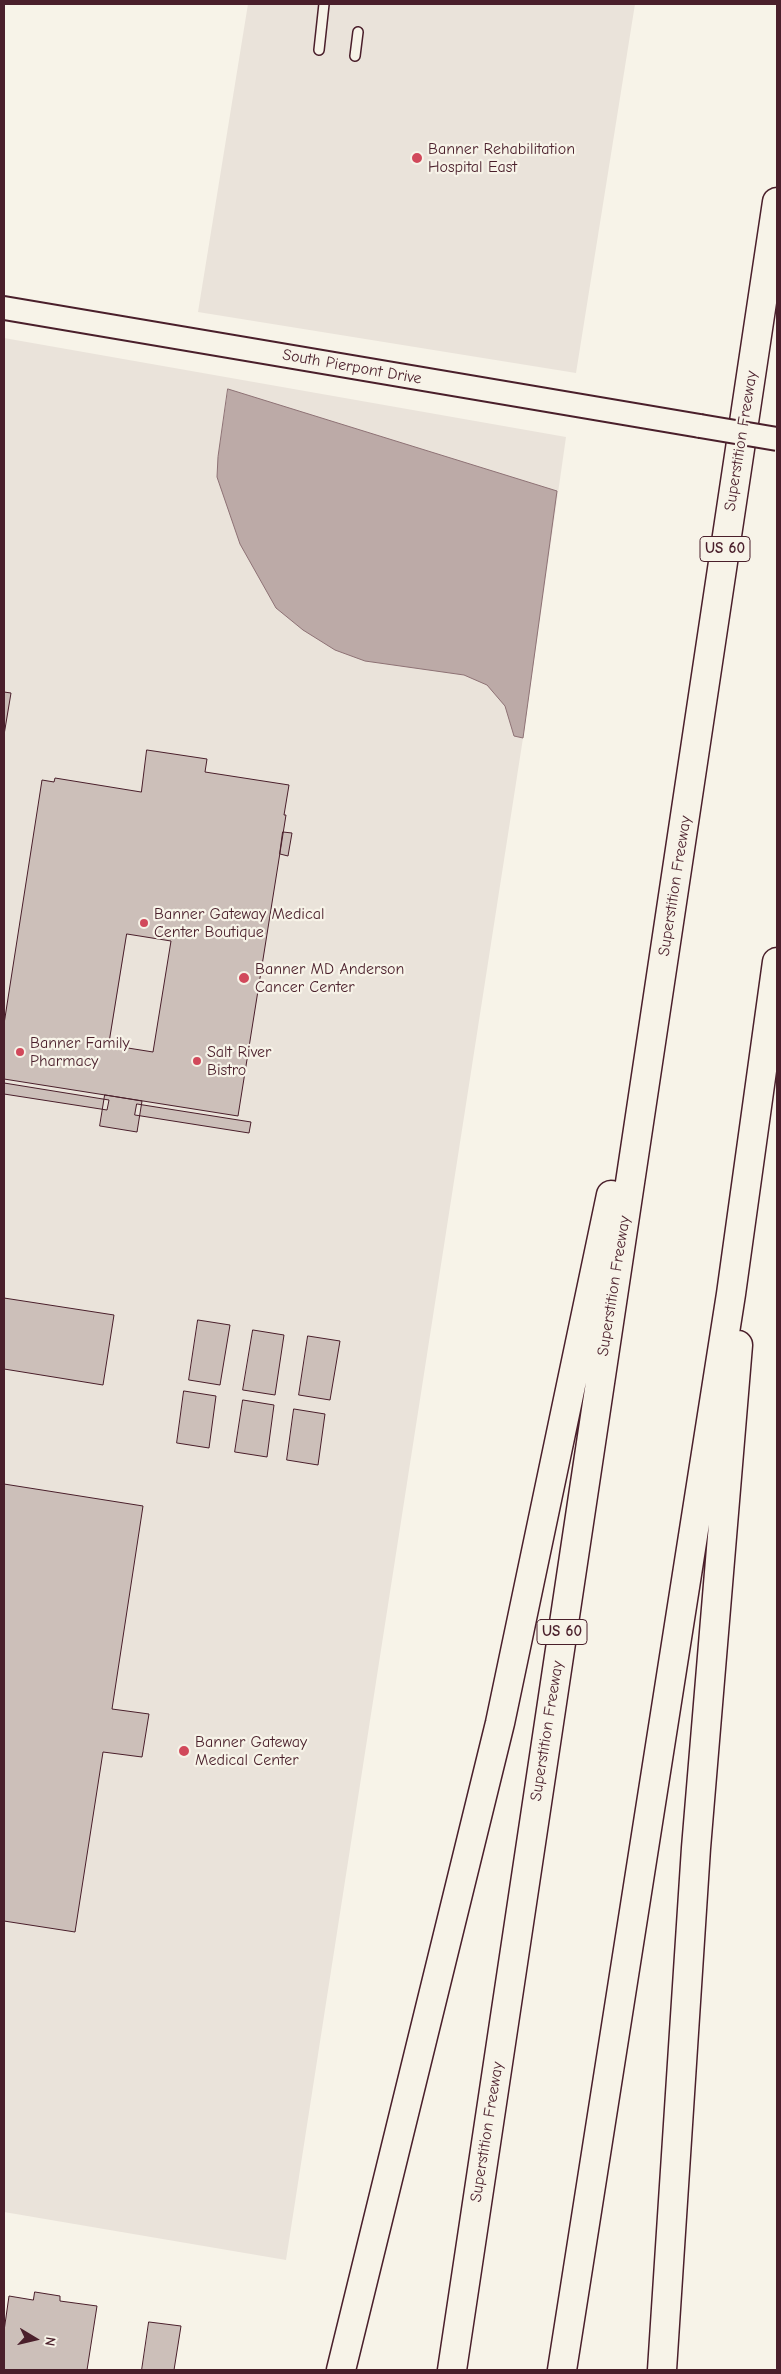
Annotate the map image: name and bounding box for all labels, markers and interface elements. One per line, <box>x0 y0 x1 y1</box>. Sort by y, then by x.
place label: Banner Rehabilitation Hospital East <box>428 139 575 177</box>
marker: Banner Rehabilitation Hospital East <box>410 151 424 165</box>
street label: South Pierpont Drive <box>281 345 423 389</box>
street label: Superstition Freeway <box>720 370 762 512</box>
road number: US 60 <box>700 536 750 562</box>
street label: Superstition Freeway <box>654 815 696 957</box>
place label: Banner Gateway Medical Center Boutique <box>154 904 324 942</box>
marker: Banner Gateway Medical Center Boutique <box>138 917 150 929</box>
place label: Banner MD Anderson Cancer Center <box>255 959 404 997</box>
marker: Banner MD Anderson Cancer Center <box>237 971 251 985</box>
place label: Banner Family Pharmacy <box>30 1033 130 1071</box>
place label: Salt River Bistro <box>207 1042 271 1080</box>
marker: Banner Family Pharmacy <box>14 1046 26 1058</box>
marker: Salt River Bistro <box>191 1055 203 1067</box>
street label: Superstition Freeway <box>593 1215 635 1357</box>
road number: US 60 <box>537 1620 587 1644</box>
street label: Superstition Freeway <box>526 1660 568 1802</box>
place label: Banner Gateway Medical Center <box>195 1732 307 1770</box>
marker: Banner Gateway Medical Center <box>177 1744 191 1758</box>
street label: Superstition Freeway <box>466 2061 508 2203</box>
north arrow <box>10 2314 60 2364</box>
text: N <box>41 2336 59 2347</box>

